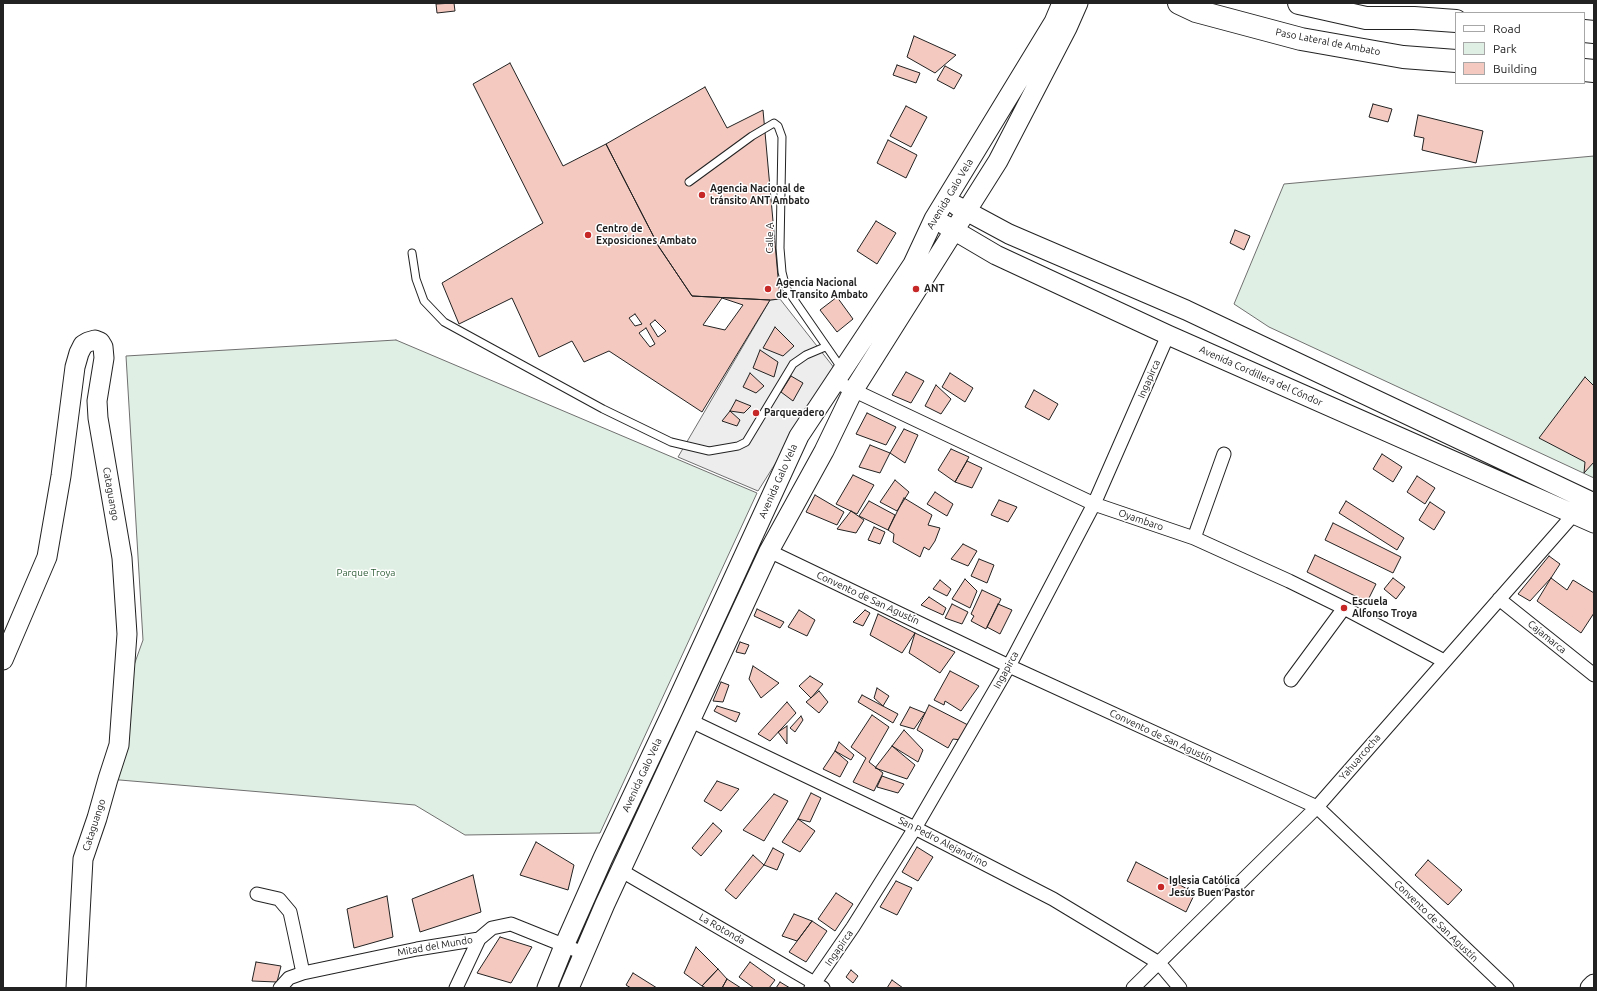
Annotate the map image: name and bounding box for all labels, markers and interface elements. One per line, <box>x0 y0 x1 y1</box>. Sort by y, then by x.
legend <box>1455 12 1585 84</box>
text: Road <box>1493 22 1521 35</box>
street label: Paso Lateral de Ambato <box>1275 26 1381 58</box>
text: Park <box>1493 42 1517 55</box>
text: Building <box>1493 62 1537 75</box>
street label: Avenida Galo Vela <box>924 157 976 231</box>
place label: Agencia Nacional de tránsito ANT Ambato <box>710 183 810 206</box>
marker: Agencia Nacional de tránsito ANT Ambato <box>697 190 707 200</box>
place label: Centro de Exposiciones Ambato <box>596 223 697 246</box>
street label: Calle A <box>764 223 776 253</box>
marker: Centro de Exposiciones Ambato <box>583 230 593 240</box>
place label: Agencia Nacional de Transito Ambato <box>776 277 868 300</box>
place label: ANT <box>924 283 944 295</box>
marker: Agencia Nacional de Transito Ambato <box>763 284 773 294</box>
marker: ANT <box>911 284 921 294</box>
street label: Avenida Cordillera del Cóndor <box>1198 343 1324 409</box>
street label: Ingapirca <box>1135 358 1163 400</box>
place label: Parqueadero <box>764 407 824 419</box>
marker: Parqueadero <box>751 408 761 418</box>
street label: Avenida Galo Vela <box>756 442 800 520</box>
street label: Cataguango <box>100 466 122 522</box>
street label: Oyambaro <box>1117 507 1165 533</box>
park label: Parque Troya <box>337 567 395 579</box>
street label: Convento de San Agustín <box>815 569 921 627</box>
place label: Escuela Alfonso Troya <box>1352 596 1417 620</box>
marker: Escuela Alfonso Troya <box>1339 603 1349 613</box>
street label: Cajamarca <box>1525 618 1569 656</box>
street label: Ingapirca <box>991 649 1021 691</box>
street label: Convento de San Agustín <box>1108 707 1214 765</box>
street label: Yahuarcocha <box>1337 732 1383 782</box>
street label: Avenida Galo Vela <box>620 736 664 814</box>
street label: Cataguango <box>80 797 108 853</box>
street label: San Pedro Alejandrino <box>896 814 990 870</box>
place label: Iglesia Católica Jesús Buen Pastor <box>1169 875 1255 898</box>
street label: Convento de San Agustín <box>1391 878 1481 964</box>
marker: Iglesia Católica Jesús Buen Pastor <box>1156 882 1166 892</box>
street label: La Rotonda <box>697 911 747 947</box>
street label: Ingapirca <box>822 928 856 968</box>
street label: Mitad del Mundo <box>396 933 474 959</box>

